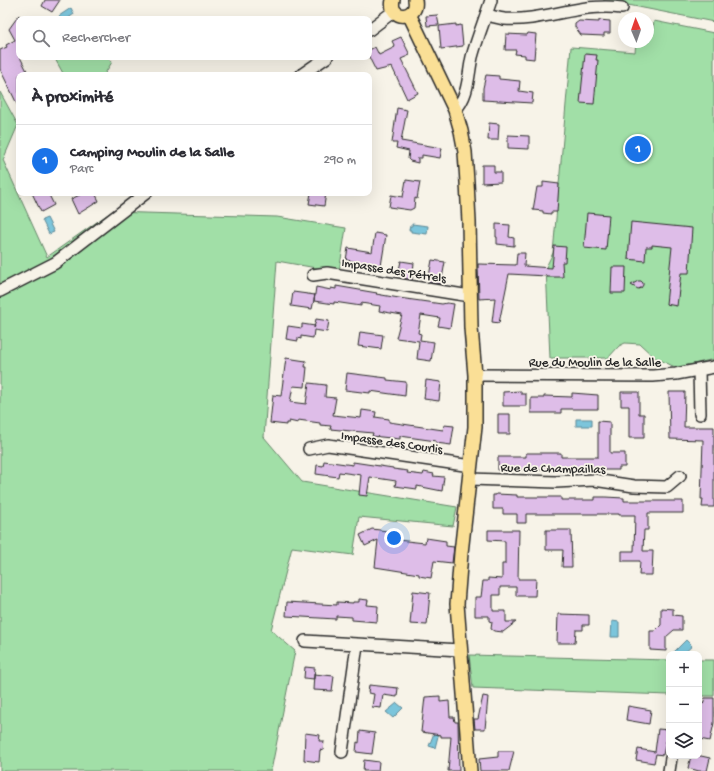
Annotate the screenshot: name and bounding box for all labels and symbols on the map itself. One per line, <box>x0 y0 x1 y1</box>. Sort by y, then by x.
north arrow <box>618 12 654 48</box>
pin: 1 <box>625 134 651 164</box>
street label: Impasse des Pétrels <box>340 256 448 287</box>
street label: Rue du Moulin de la Salle <box>529 356 662 371</box>
street label: Impasse des Courlis <box>340 429 445 458</box>
street label: Rue de Champaillas <box>500 461 607 478</box>
your location <box>384 528 404 548</box>

